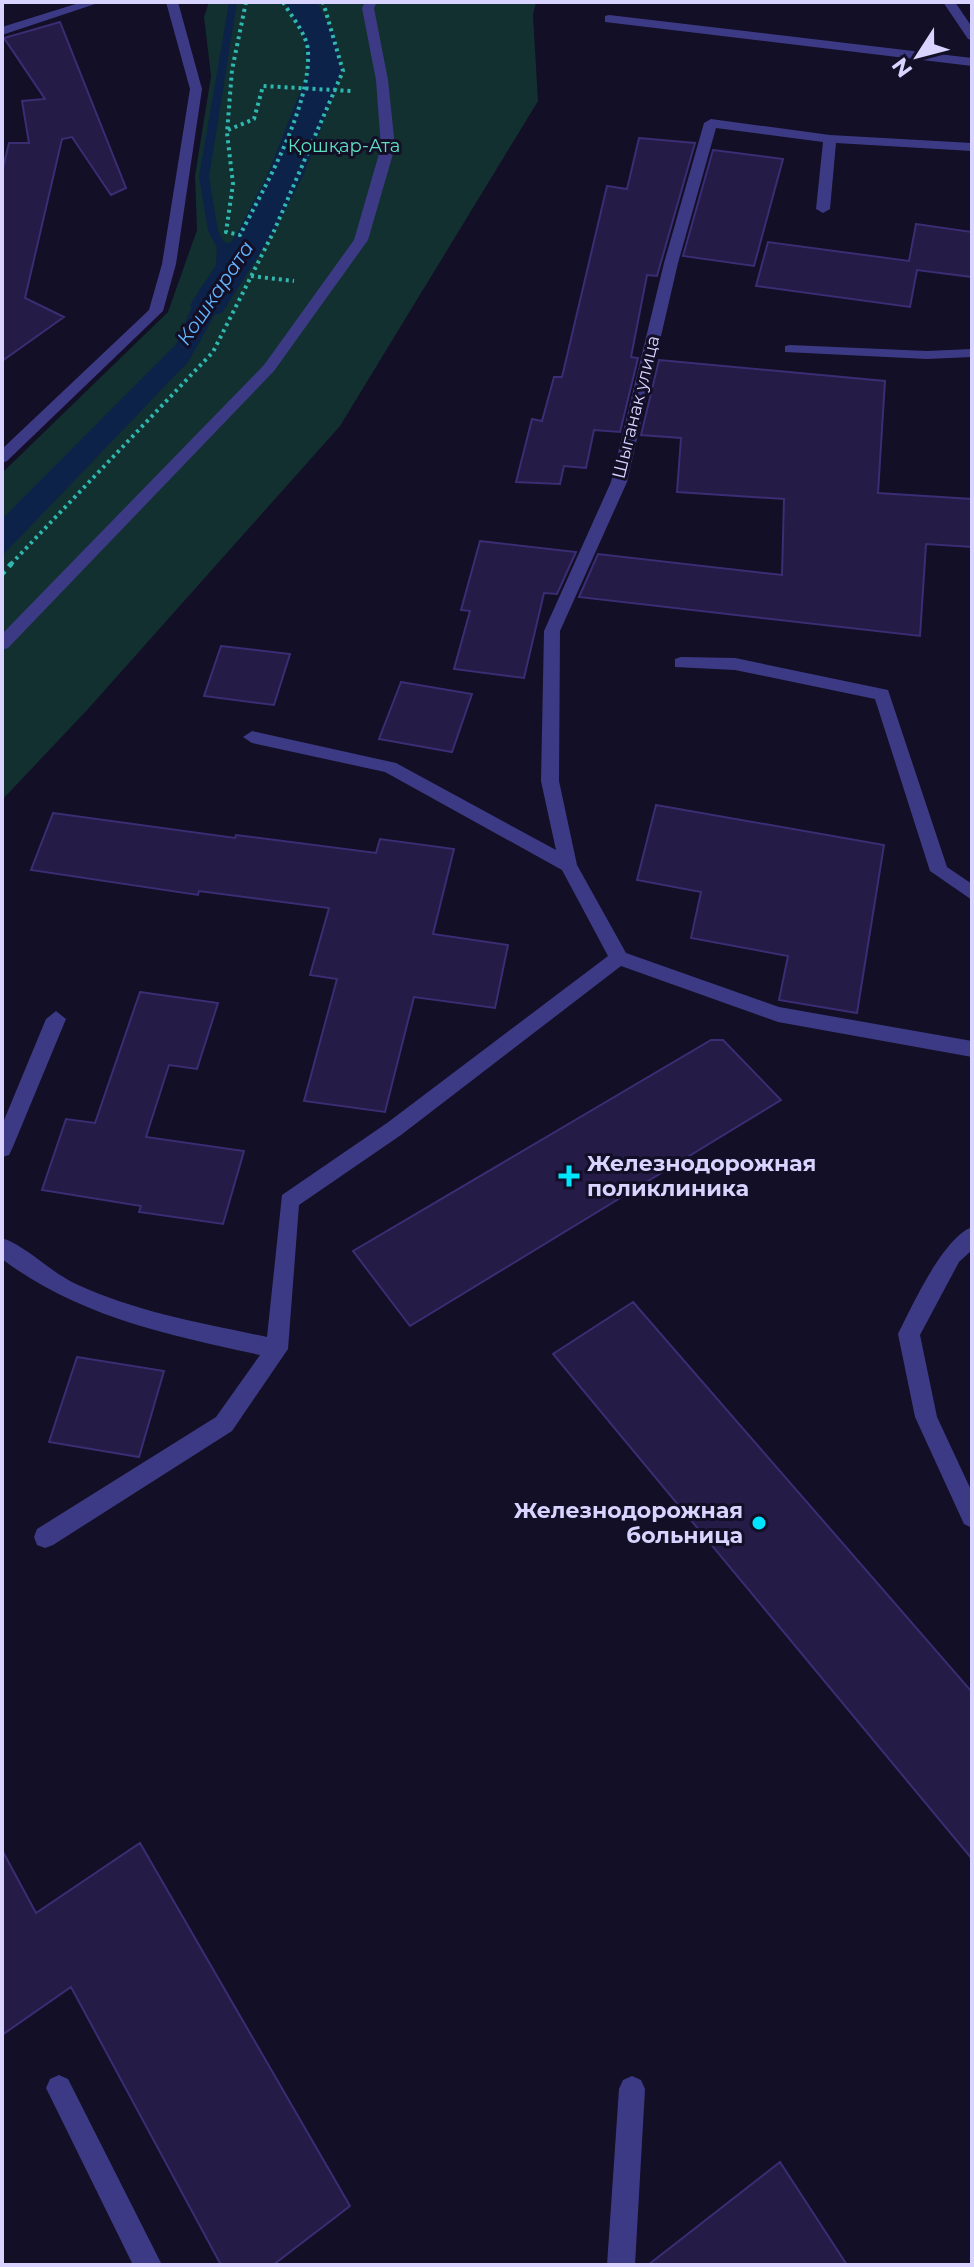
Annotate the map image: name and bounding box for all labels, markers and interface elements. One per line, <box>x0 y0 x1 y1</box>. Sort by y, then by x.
north arrow <box>878 16 958 96</box>
text: N <box>886 52 918 83</box>
park label: Қошқар-Ата <box>288 135 400 157</box>
water label: Кошкарата <box>171 236 259 350</box>
street label: Шыганак улица <box>608 333 664 481</box>
place label: Железнодорожная поликлиника <box>587 1150 816 1202</box>
marker: Железнодорожная поликлиника <box>558 1165 580 1187</box>
place label: Железнодорожная больница <box>514 1497 743 1549</box>
marker: Железнодорожная больница <box>750 1514 768 1532</box>

